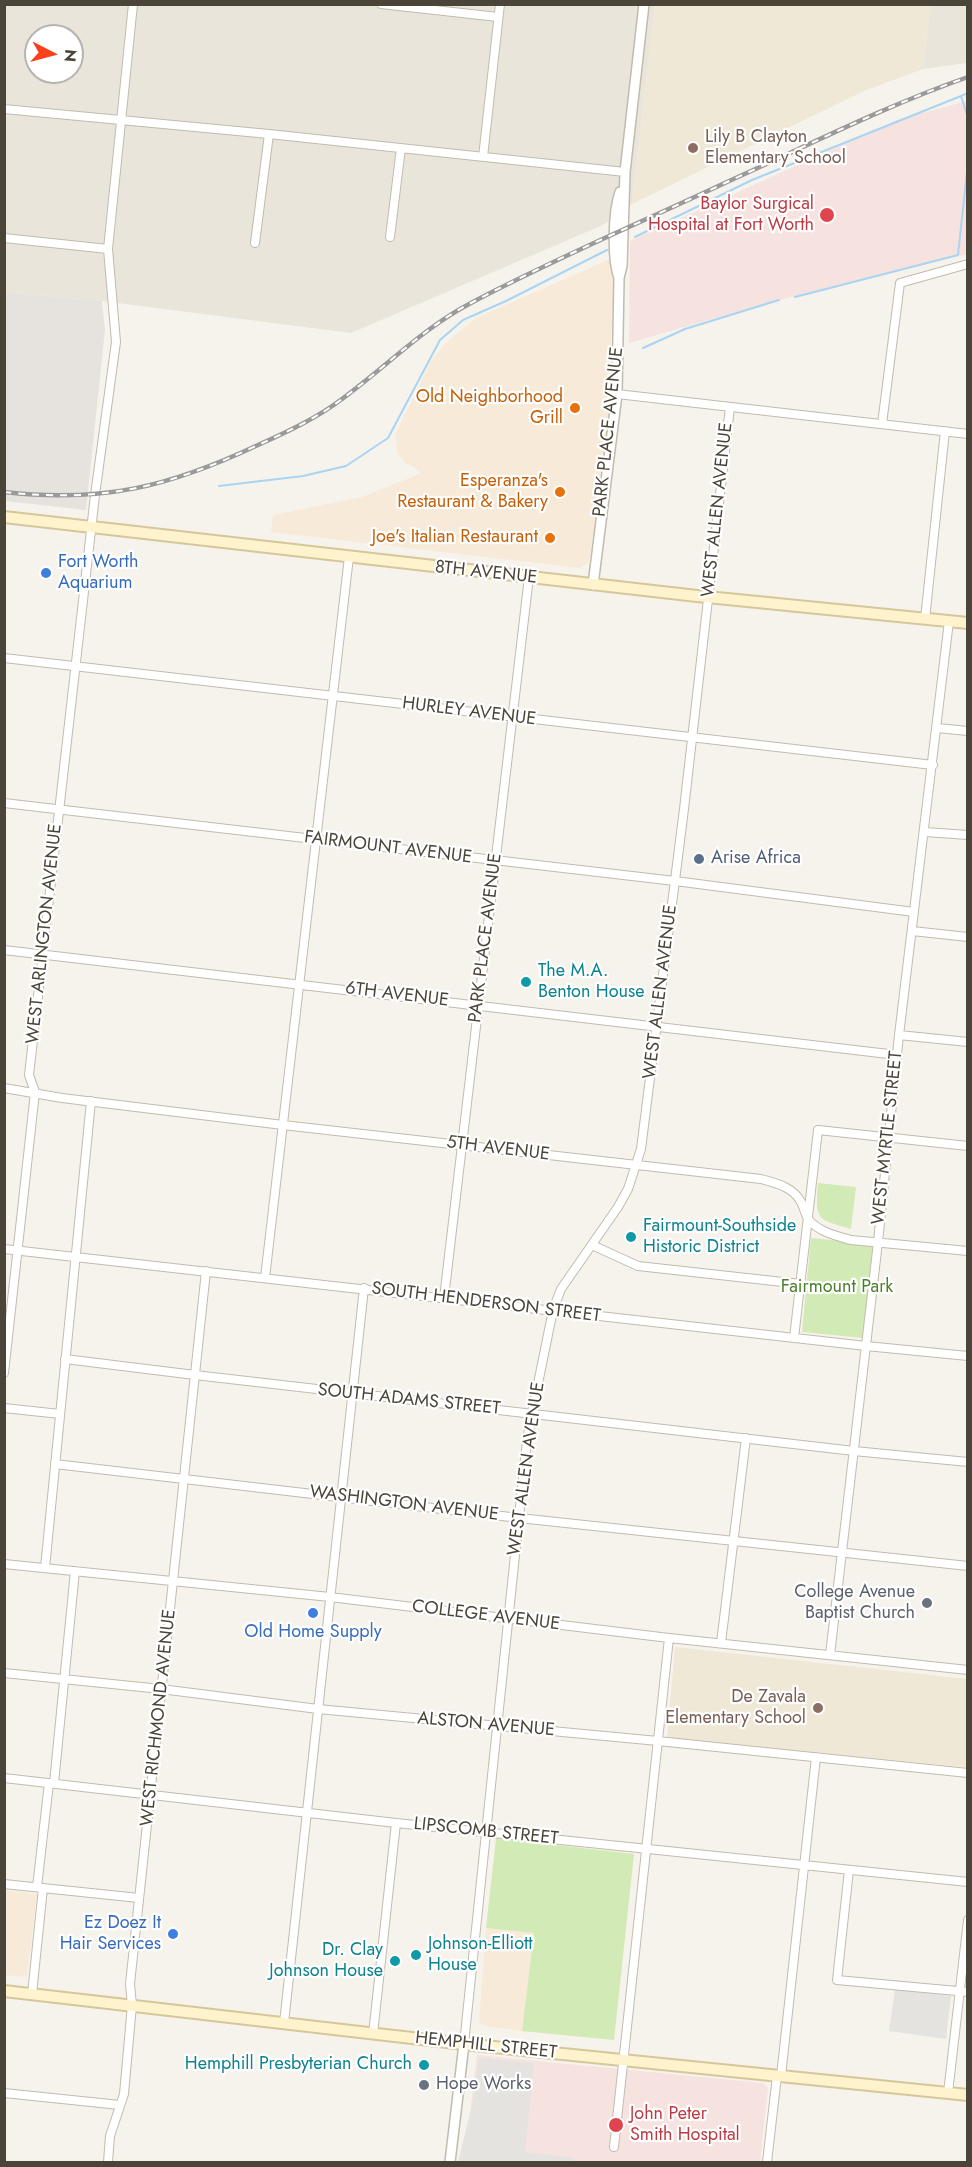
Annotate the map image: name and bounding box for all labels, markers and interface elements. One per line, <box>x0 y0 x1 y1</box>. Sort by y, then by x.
north arrow <box>24 24 84 84</box>
text: N <box>58 48 83 63</box>
place label: Lily B Clayton Elementary School <box>705 127 846 170</box>
marker: Lily B Clayton Elementary School <box>686 141 700 155</box>
place label: Baylor Surgical Hospital at Fort Worth <box>648 194 814 236</box>
marker: Baylor Surgical Hospital at Fort Worth <box>818 206 836 224</box>
street label: PARK PLACE AVENUE <box>589 346 629 518</box>
place label: Old Neighborhood Grill <box>416 387 563 430</box>
marker: Old Neighborhood Grill <box>568 401 582 415</box>
street label: WEST ALLEN AVENUE <box>698 422 738 598</box>
place label: Esperanza's Restaurant & Bakery <box>397 471 548 514</box>
marker: Esperanza's Restaurant & Bakery <box>553 485 567 499</box>
place label: Joe's Italian Restaurant <box>372 527 538 549</box>
marker: Joe's Italian Restaurant <box>543 531 557 545</box>
place label: Fort Worth Aquarium <box>58 552 138 594</box>
street label: 8TH AVENUE <box>434 557 538 589</box>
marker: Fort Worth Aquarium <box>39 566 53 580</box>
street label: HURLEY AVENUE <box>401 693 537 731</box>
street label: WEST ARLINGTON AVENUE <box>23 823 67 1045</box>
street label: FAIRMOUNT AVENUE <box>303 827 473 869</box>
place label: Arise Africa <box>711 848 801 870</box>
street label: PARK PLACE AVENUE <box>465 852 507 1024</box>
marker: Arise Africa <box>692 852 706 866</box>
street label: WEST ALLEN AVENUE <box>640 904 682 1080</box>
place label: The M.A. Benton House <box>538 961 644 1004</box>
marker: The M.A. Benton House <box>519 975 533 989</box>
street label: 6TH AVENUE <box>344 978 450 1012</box>
street label: WEST MYRTLE STREET <box>868 1050 908 1226</box>
street label: 5TH AVENUE <box>445 1132 551 1166</box>
place label: Fairmount-Southside Historic District <box>643 1216 796 1258</box>
marker: Fairmount-Southside Historic District <box>624 1230 638 1244</box>
park label: Fairmount Park <box>781 1277 893 1299</box>
street label: SOUTH HENDERSON STREET <box>370 1278 602 1328</box>
street label: SOUTH ADAMS STREET <box>316 1380 502 1420</box>
street label: WEST ALLEN AVENUE <box>504 1381 550 1557</box>
street label: WASHINGTON AVENUE <box>308 1482 500 1526</box>
place label: College Avenue Baptist Church <box>794 1582 915 1624</box>
street label: COLLEGE AVENUE <box>411 1596 561 1636</box>
marker: College Avenue Baptist Church <box>920 1596 934 1610</box>
marker: Old Home Supply <box>306 1606 320 1620</box>
street label: WEST RICHMOND AVENUE <box>137 1608 181 1828</box>
place label: Old Home Supply <box>244 1622 382 1644</box>
place label: De Zavala Elementary School <box>665 1687 806 1730</box>
marker: De Zavala Elementary School <box>811 1701 825 1715</box>
street label: ALSTON AVENUE <box>416 1708 556 1742</box>
street label: LIPSCOMB STREET <box>413 1814 559 1850</box>
place label: Ez Doez It Hair Services <box>60 1913 161 1956</box>
marker: Ez Doez It Hair Services <box>166 1927 180 1941</box>
place label: Johnson-Elliott House <box>428 1934 533 1976</box>
place label: Dr. Clay Johnson House <box>269 1940 383 1982</box>
marker: Johnson-Elliott House <box>409 1948 423 1962</box>
marker: Dr. Clay Johnson House <box>388 1954 402 1968</box>
street label: HEMPHILL STREET <box>414 2028 558 2064</box>
place label: Hemphill Presbyterian Church <box>185 2054 412 2076</box>
marker: Hemphill Presbyterian Church <box>417 2058 431 2072</box>
place label: Hope Works <box>436 2074 531 2096</box>
marker: Hope Works <box>417 2078 431 2092</box>
place label: John Peter Smith Hospital <box>630 2104 740 2146</box>
marker: John Peter Smith Hospital <box>607 2116 625 2134</box>

